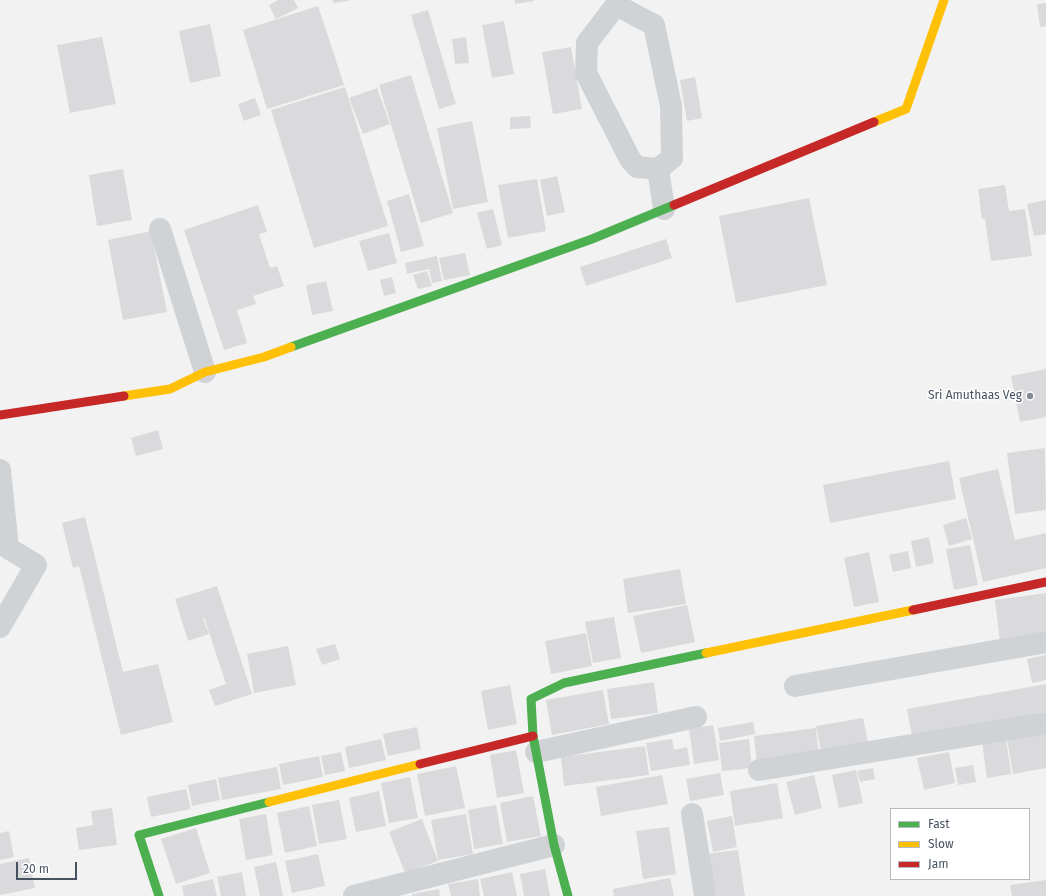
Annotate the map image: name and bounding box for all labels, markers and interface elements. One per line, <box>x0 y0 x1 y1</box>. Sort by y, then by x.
place label: Sri Amuthaas Veg <box>928 389 1022 403</box>
marker: Sri Amuthaas Veg <box>1025 391 1035 401</box>
legend <box>890 808 1030 880</box>
text: Fast <box>928 817 950 831</box>
text: Slow <box>928 837 954 851</box>
scale bar <box>18 854 79 880</box>
text: Jam <box>928 857 948 871</box>
text: 20 m <box>23 862 49 876</box>

